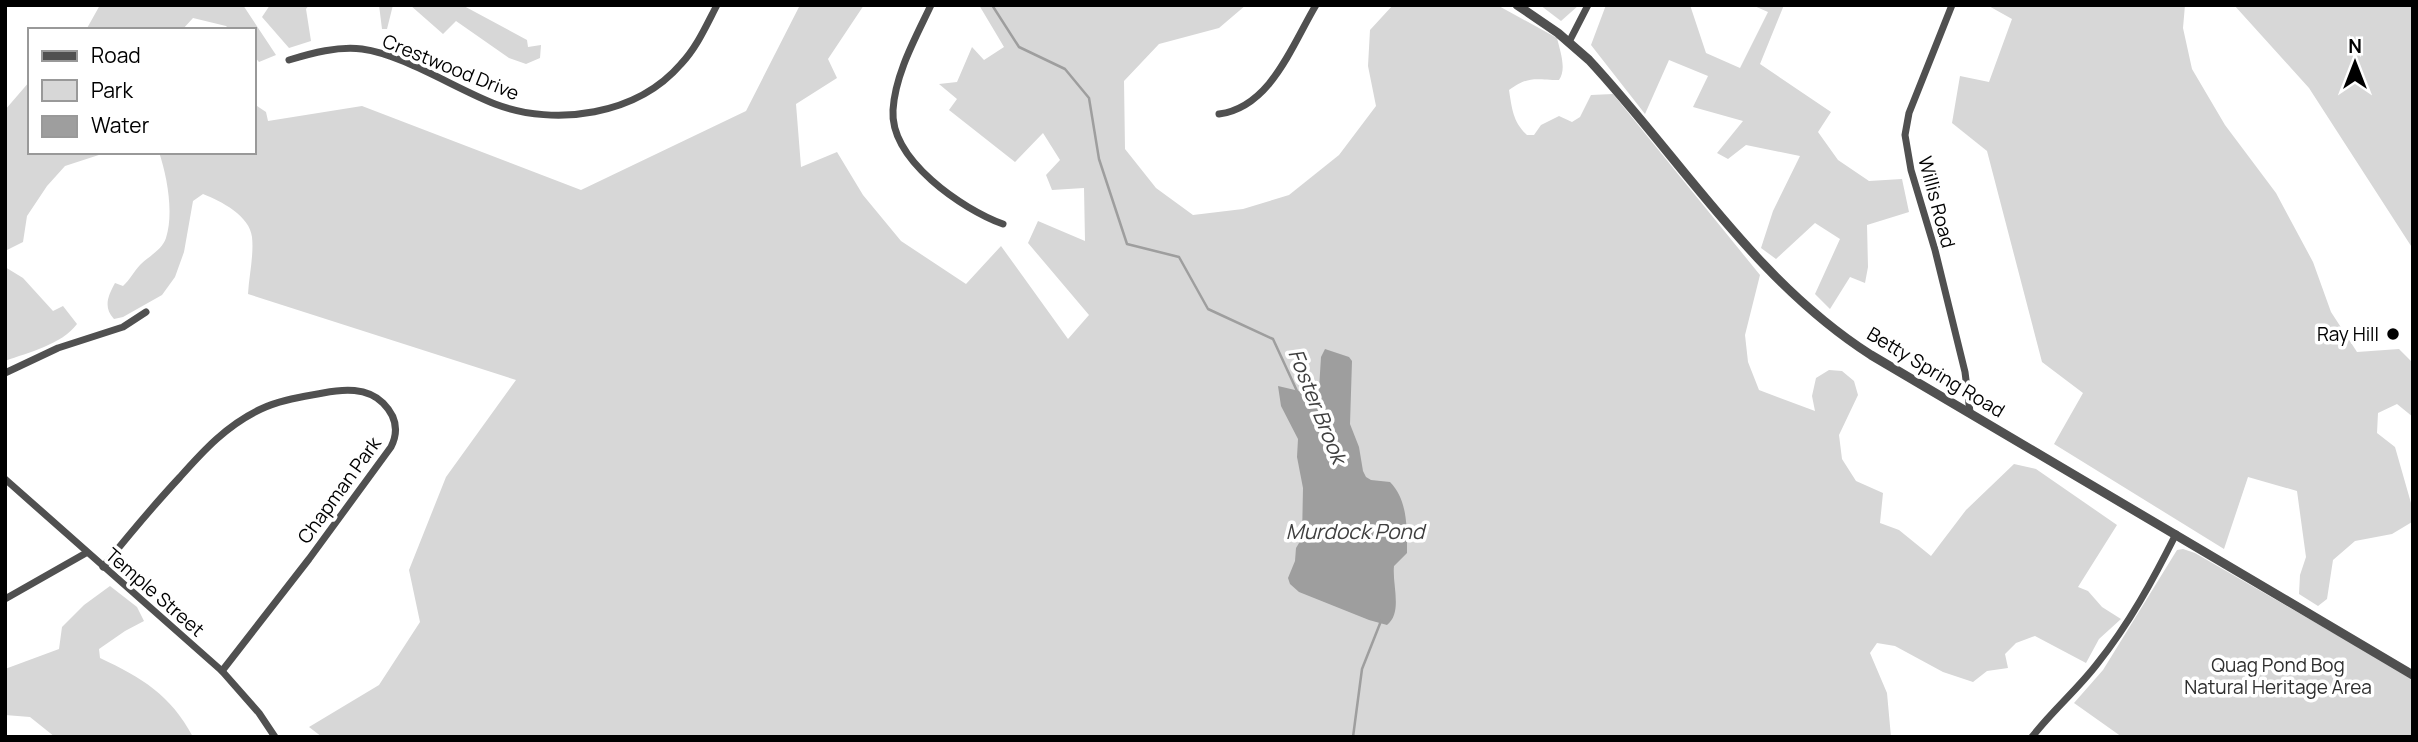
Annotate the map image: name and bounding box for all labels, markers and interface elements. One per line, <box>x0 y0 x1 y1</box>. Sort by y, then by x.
legend <box>28 28 256 154</box>
street label: Crestwood Drive <box>379 28 523 106</box>
north arrow <box>2320 28 2390 98</box>
text: N <box>2348 33 2362 59</box>
text: Road <box>91 41 141 69</box>
text: Park <box>91 76 133 104</box>
text: Water <box>91 111 150 139</box>
street label: Willis Road <box>1912 153 1962 251</box>
street label: Betty Spring Road <box>1862 321 2010 423</box>
place label: Ray Hill <box>2317 321 2379 347</box>
marker: Ray Hill <box>2385 326 2401 342</box>
water label: Foster Brook <box>1282 345 1355 470</box>
street label: Chapman Park <box>291 431 387 549</box>
water label: Murdock Pond <box>1286 517 1427 545</box>
street label: Temple Street <box>100 542 210 642</box>
park label: Quag Pond Bog Natural Heritage Area <box>2184 652 2372 700</box>

